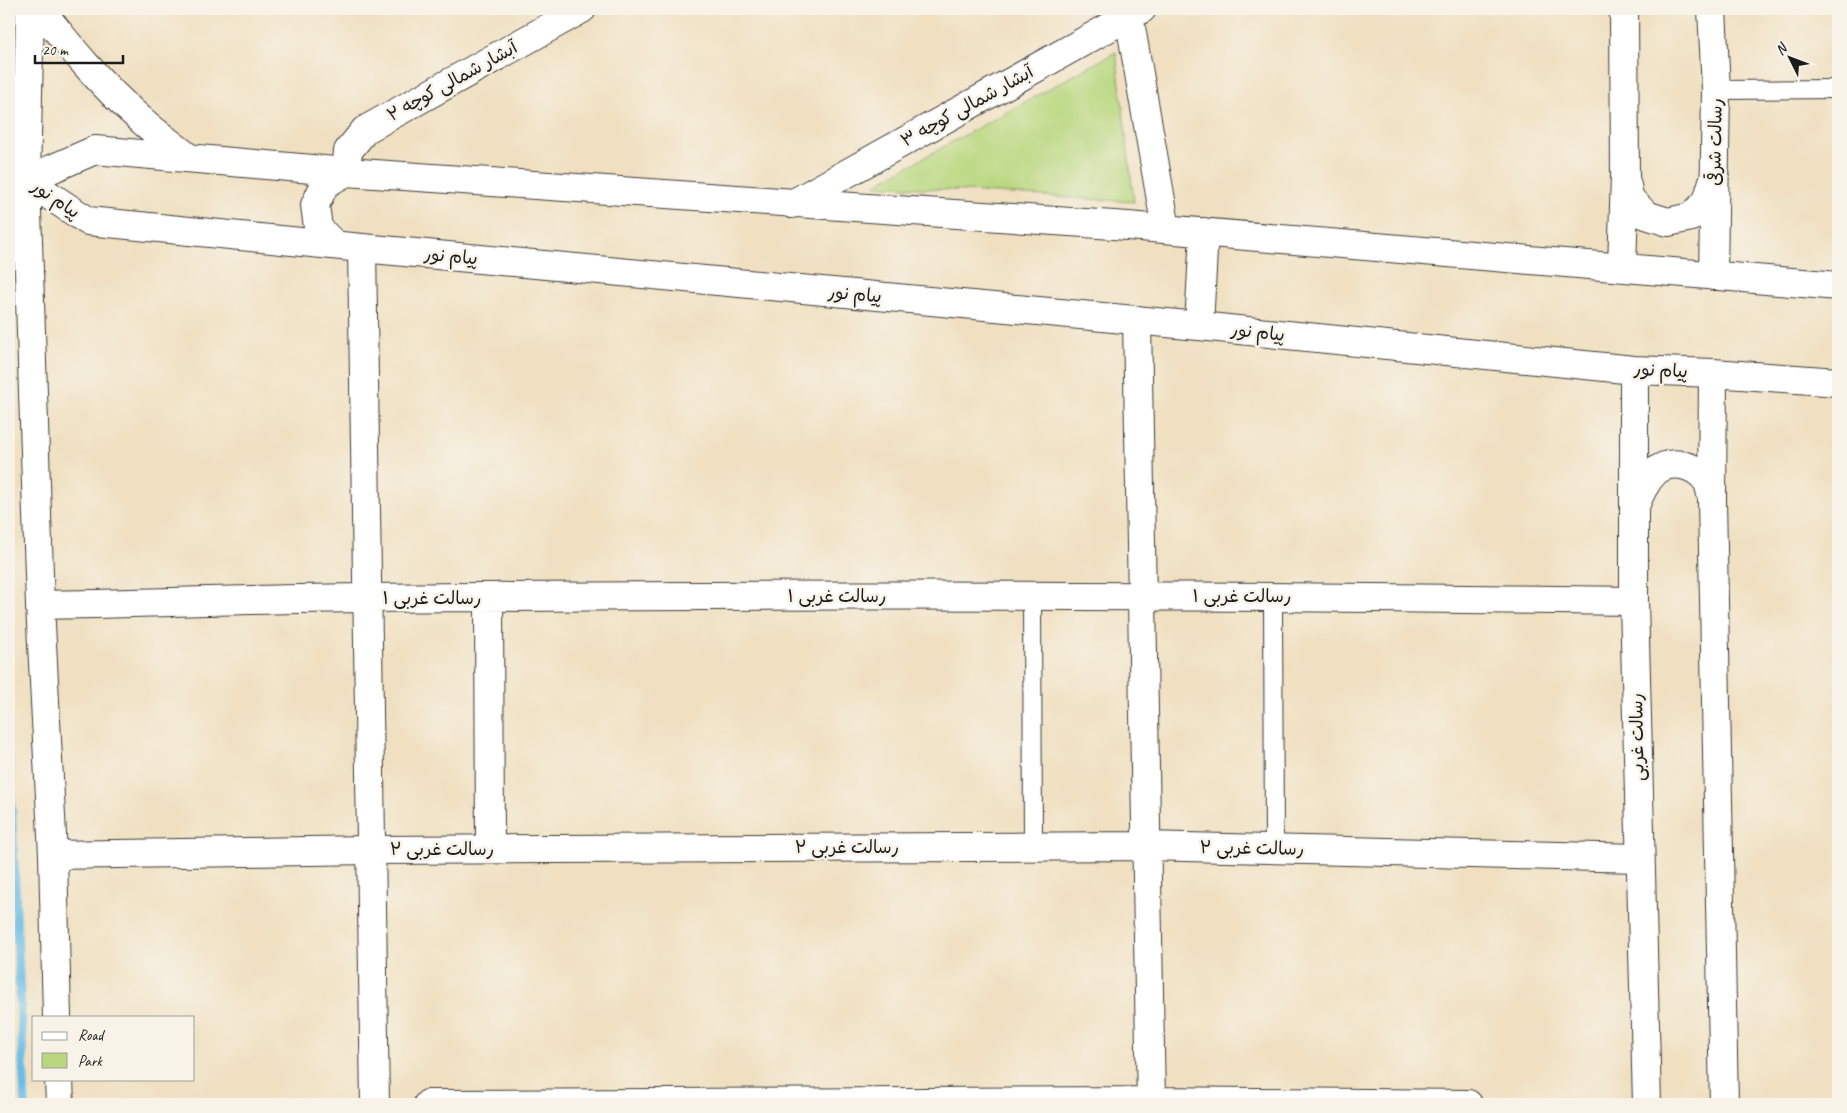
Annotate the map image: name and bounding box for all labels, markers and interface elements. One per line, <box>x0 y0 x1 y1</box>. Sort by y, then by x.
scale bar <box>35 32 122 64</box>
north arrow <box>1764 32 1814 82</box>
street label: آبشار شمالی کوچه ۲ <box>383 35 523 127</box>
text: N <box>1771 39 1791 59</box>
text: 20 m <box>42 41 69 60</box>
street label: آبشار شمالی کوچه ۳ <box>897 60 1039 152</box>
street label: رسالت شرقی <box>1702 98 1727 186</box>
street label: پیام نور <box>25 174 84 226</box>
street label: پیام نور <box>422 243 479 272</box>
street label: پیام نور <box>826 281 883 310</box>
street label: پیام نور <box>1229 318 1286 349</box>
street label: پیام نور <box>1632 358 1688 385</box>
street label: رسالت غربی ۱ <box>788 585 886 607</box>
street label: رسالت غربی ۱ <box>1193 585 1291 607</box>
street label: رسالت غربی ۱ <box>383 587 481 609</box>
street label: رسالت غربی <box>1625 693 1649 781</box>
street label: رسالت غربی ۲ <box>795 836 899 858</box>
street label: رسالت غربی ۲ <box>1200 836 1304 860</box>
street label: رسالت غربی ۲ <box>390 838 494 860</box>
legend <box>32 1016 195 1080</box>
text: Road <box>78 1026 105 1045</box>
text: Park <box>78 1052 103 1071</box>

